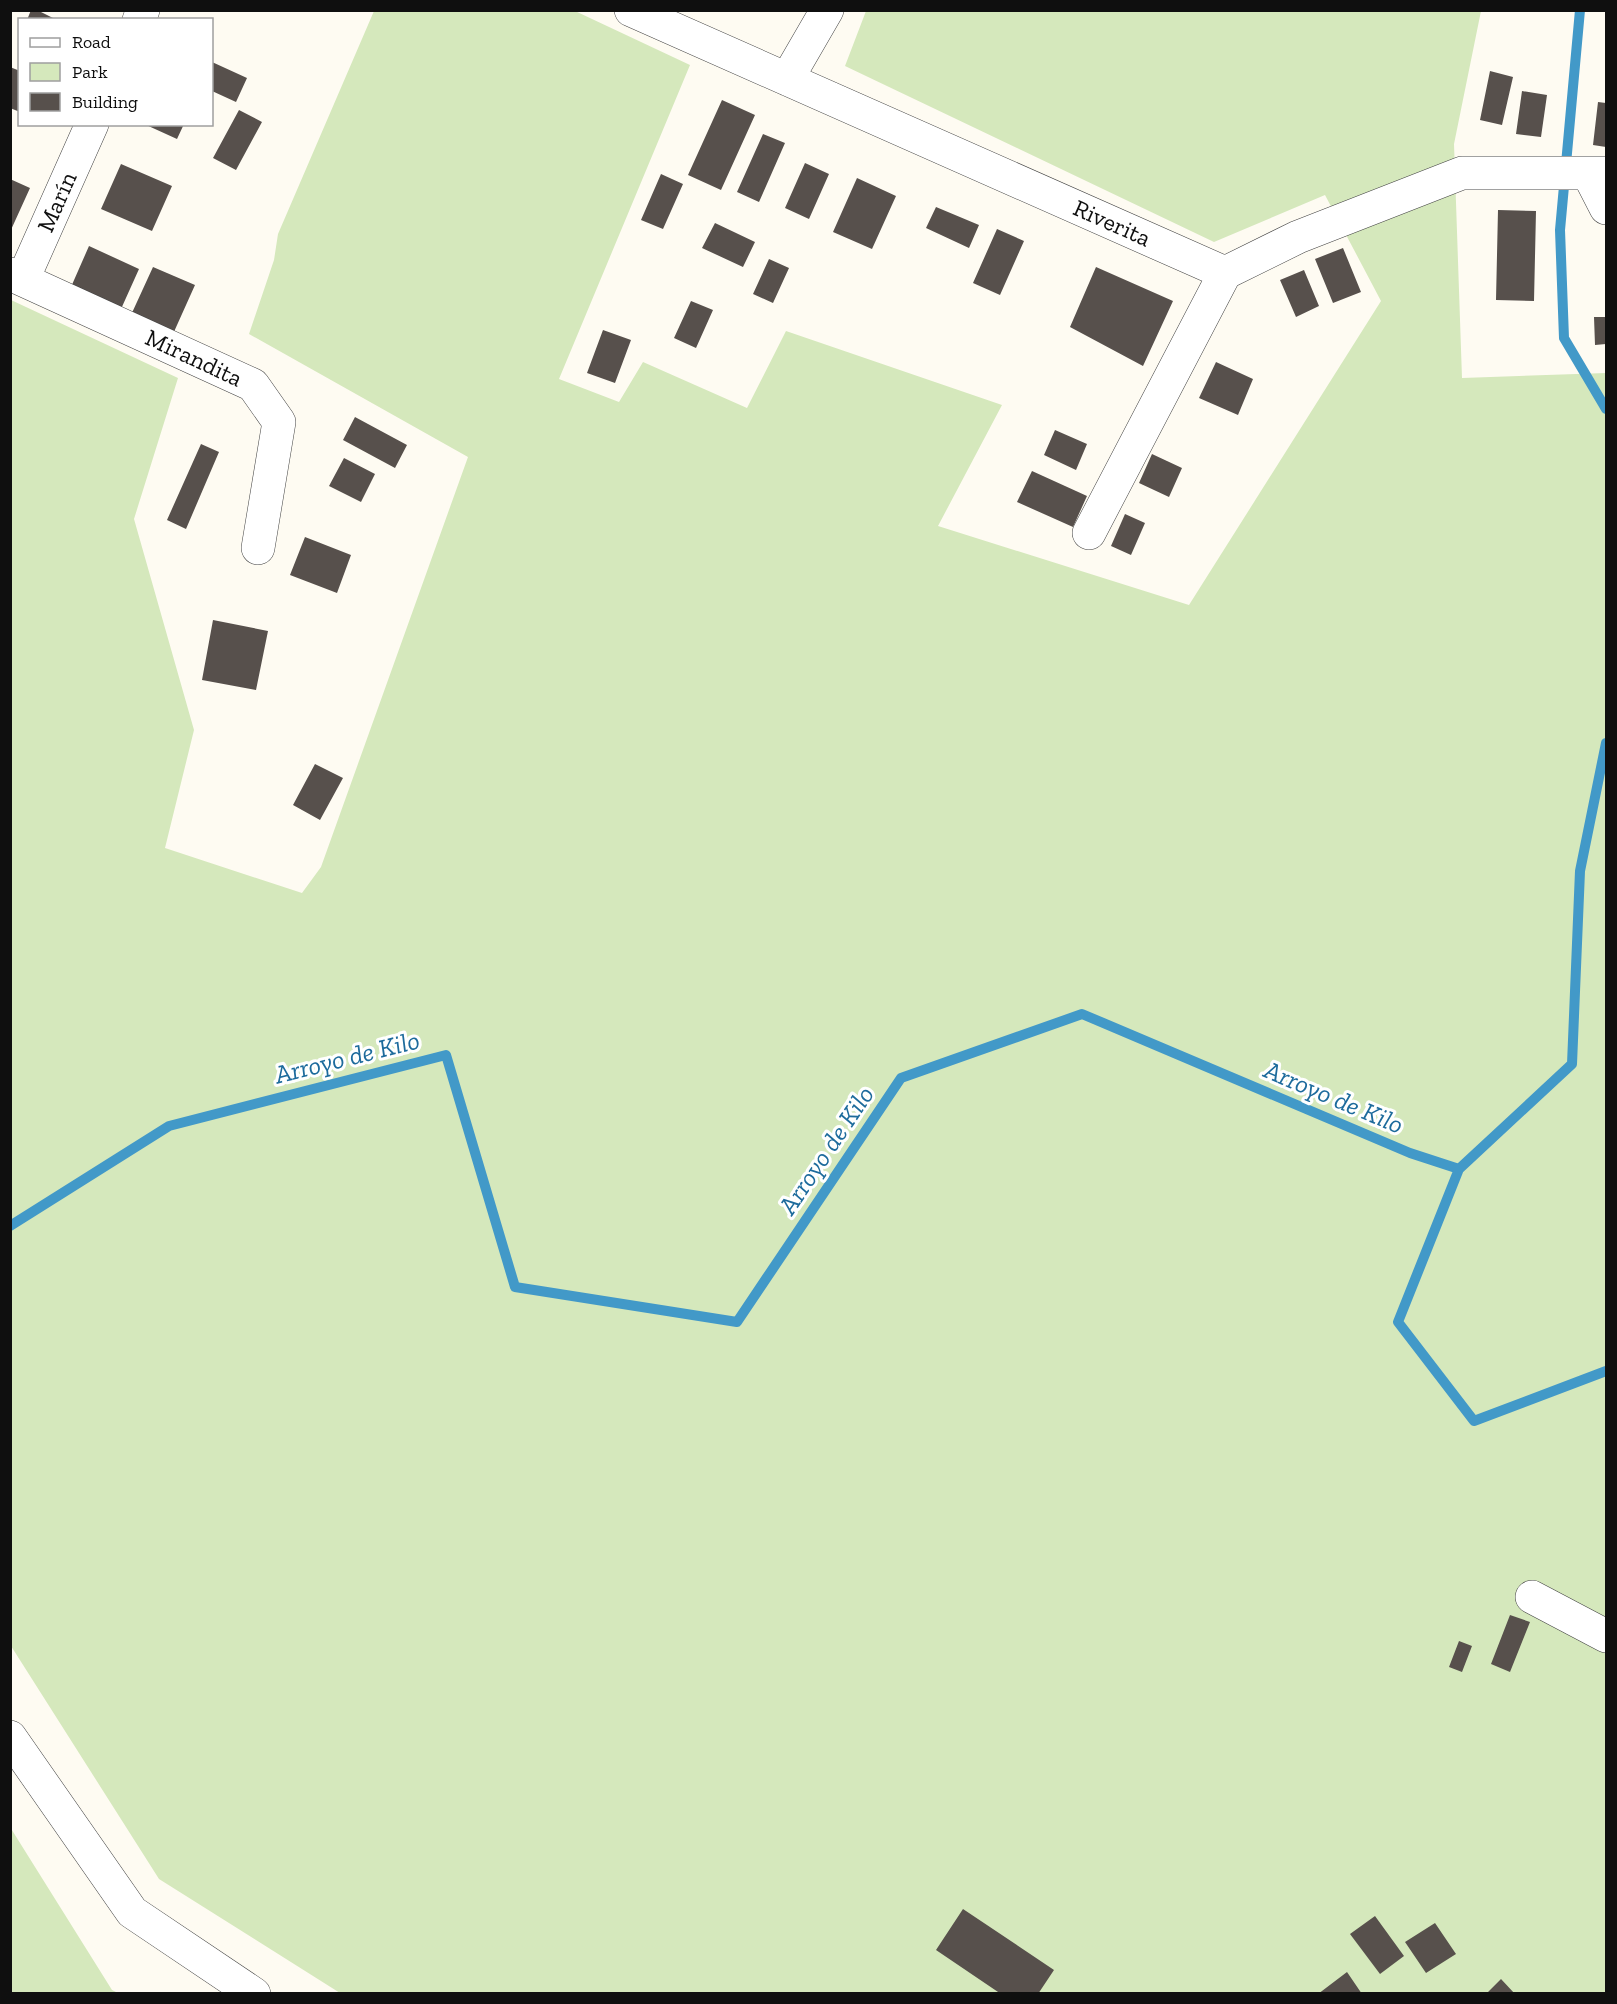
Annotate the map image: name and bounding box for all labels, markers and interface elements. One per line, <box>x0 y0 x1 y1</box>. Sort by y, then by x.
legend <box>18 18 213 126</box>
text: Road <box>72 31 111 53</box>
text: Park <box>72 61 108 83</box>
text: Building <box>72 91 138 113</box>
street label: Marín <box>30 167 83 237</box>
street label: Riverita <box>1069 193 1156 253</box>
street label: Mirandita <box>141 322 248 393</box>
water label: Arroyo de Kilo <box>270 1024 423 1091</box>
water label: Arroyo de Kilo <box>1259 1053 1408 1141</box>
water label: Arroyo de Kilo <box>771 1080 881 1221</box>

